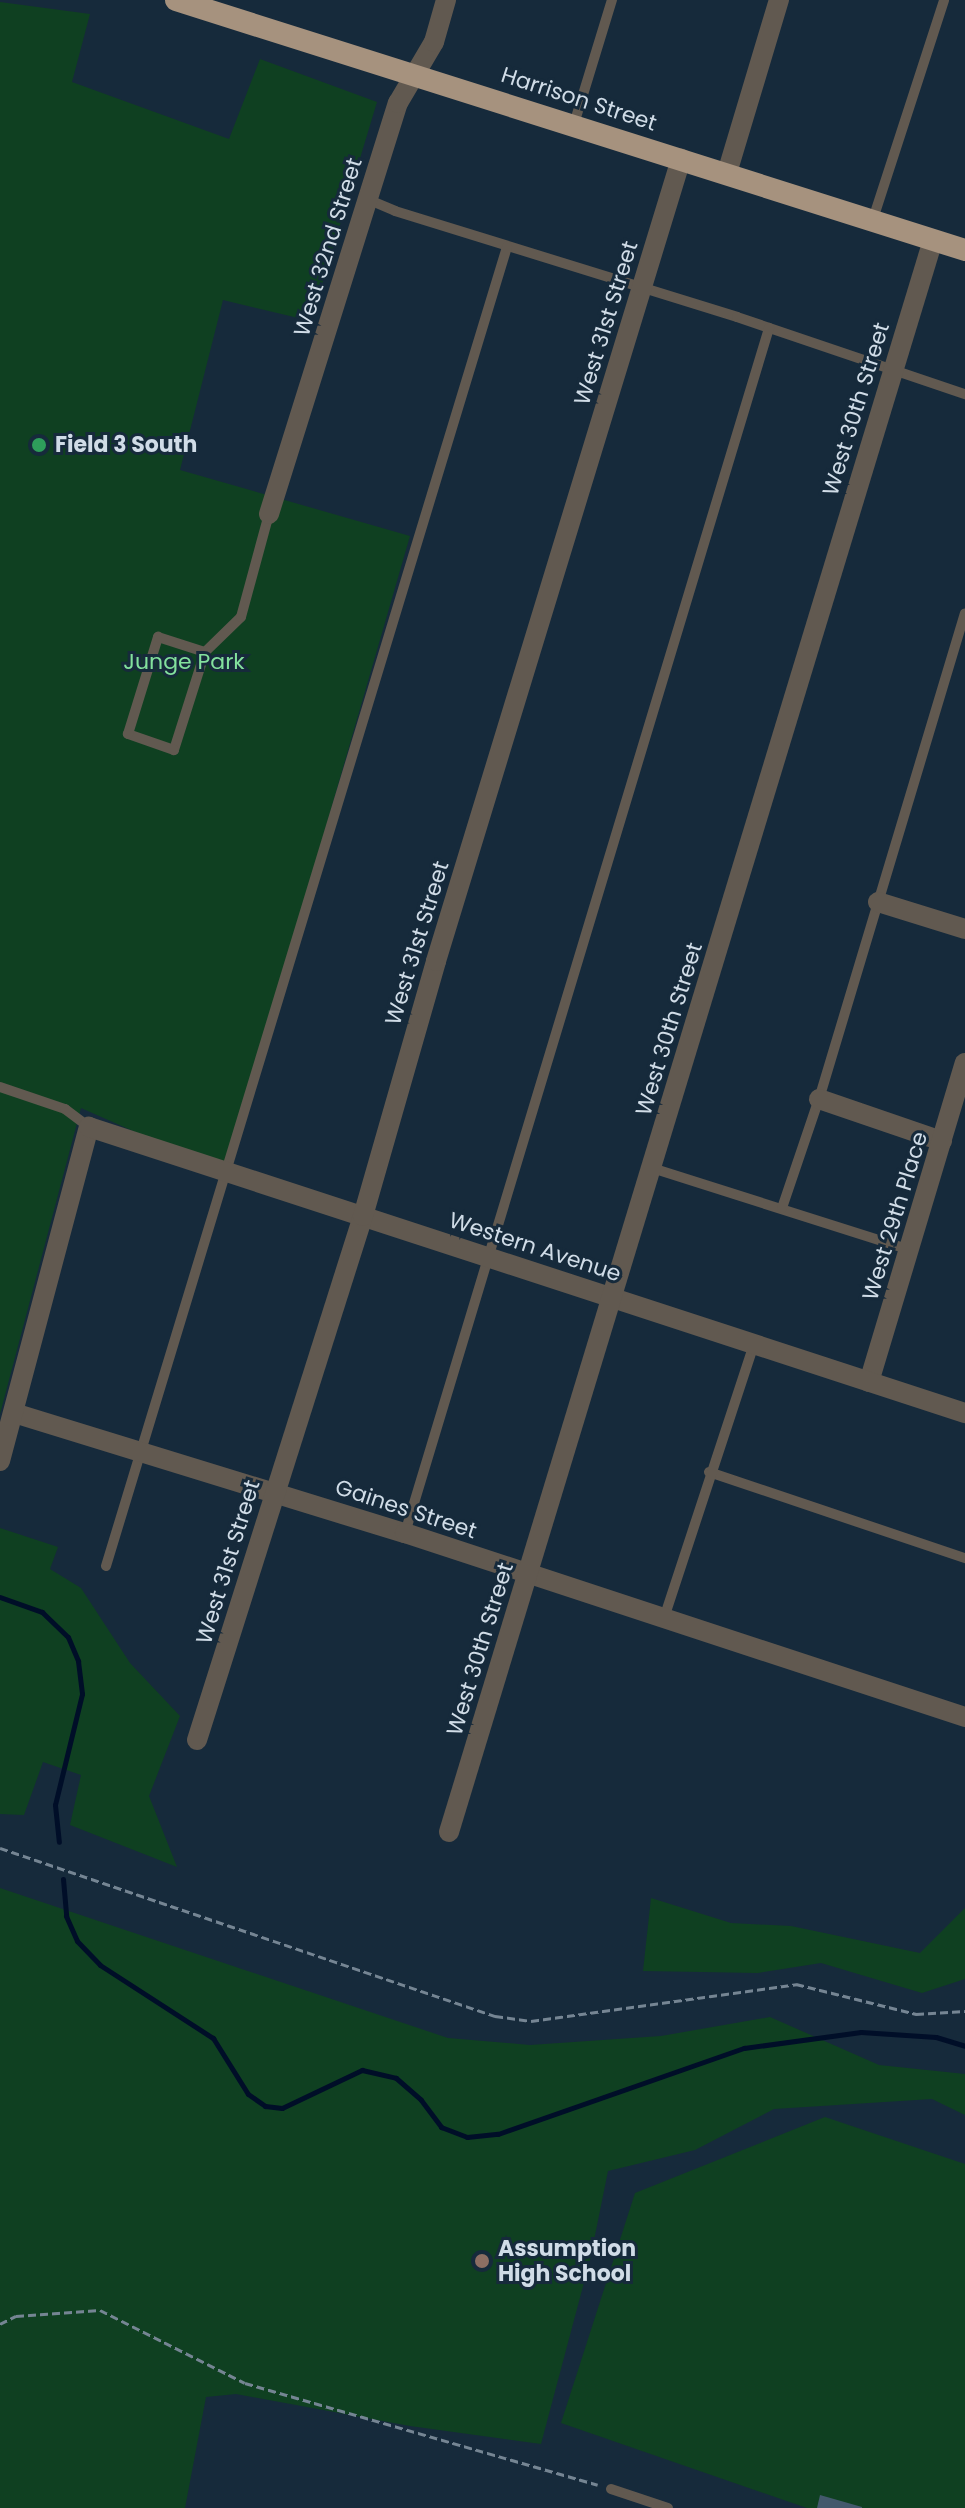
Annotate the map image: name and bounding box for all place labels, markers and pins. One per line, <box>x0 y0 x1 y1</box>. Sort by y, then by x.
place label: Field 3 South <box>55 432 197 458</box>
marker: Field 3 South <box>30 436 48 454</box>
place label: Assumption High School <box>498 2235 636 2286</box>
marker: Assumption High School <box>473 2252 491 2270</box>

